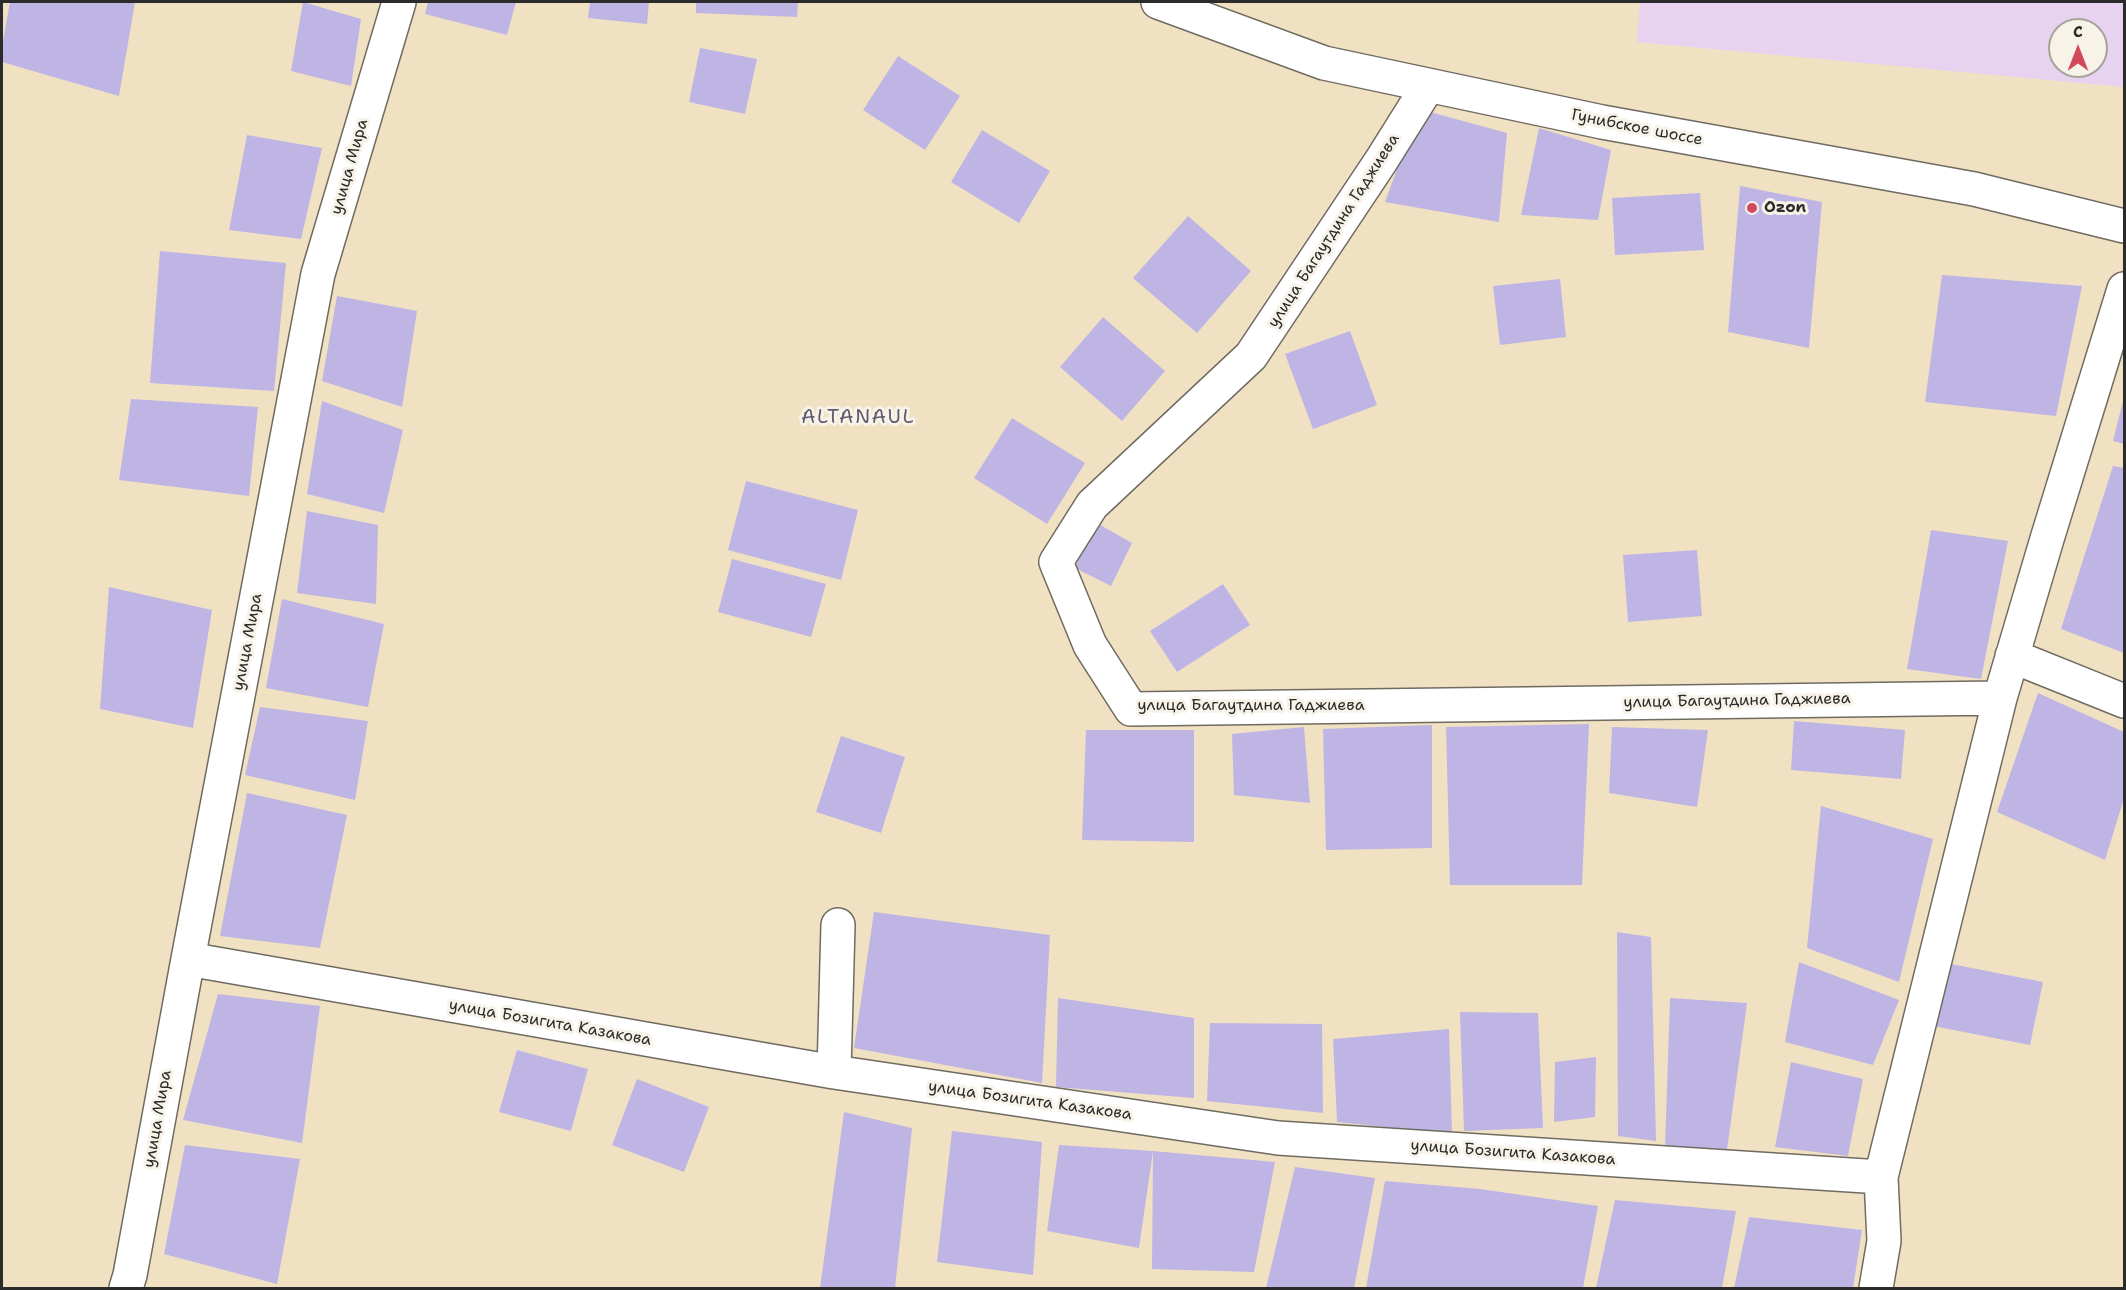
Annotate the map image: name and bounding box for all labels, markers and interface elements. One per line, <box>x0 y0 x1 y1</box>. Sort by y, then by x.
north arrow <box>2048 18 2108 78</box>
text: С <box>2073 21 2083 42</box>
street label: Гунибское шоссе <box>1570 106 1704 150</box>
street label: улица Мира <box>327 117 373 217</box>
street label: улица Багаутдина Гаджиева <box>1264 131 1404 331</box>
place label: Ozon <box>1764 198 1806 218</box>
marker: Ozon <box>1745 201 1759 215</box>
district label: ALTANAUL <box>801 406 915 430</box>
street label: улица Мира <box>229 592 267 692</box>
street label: улица Багаутдина Гаджиева <box>1623 689 1851 713</box>
street label: улица Багаутдина Гаджиева <box>1137 696 1365 716</box>
street label: улица Бозигита Казакова <box>447 996 653 1050</box>
street label: улица Мира <box>140 1069 176 1169</box>
street label: улица Бозигита Казакова <box>927 1077 1133 1125</box>
street label: улица Бозигита Казакова <box>1410 1136 1616 1170</box>

